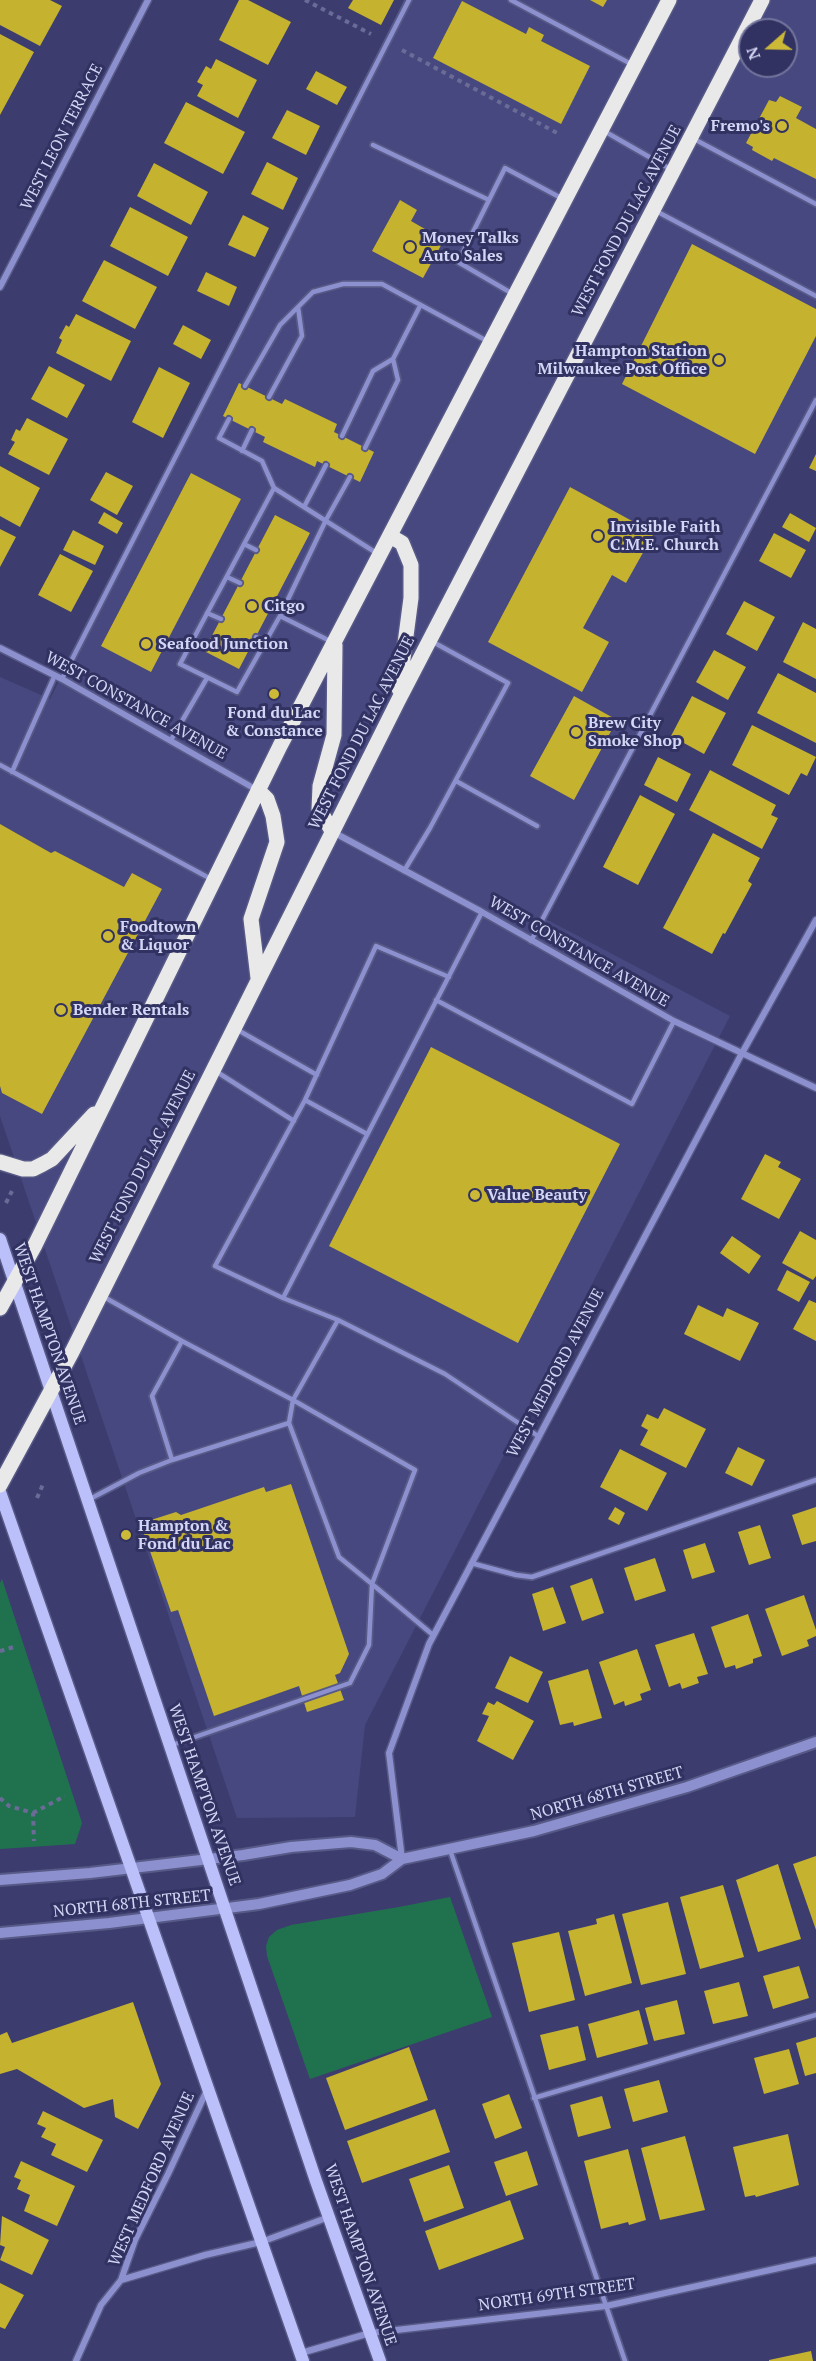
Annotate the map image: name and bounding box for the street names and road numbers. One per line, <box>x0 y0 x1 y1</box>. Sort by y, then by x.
street label: WEST LEON TERRACE <box>17 61 107 213</box>
street label: WEST FOND DU LAC AVENUE <box>568 122 686 320</box>
street label: WEST FOND DU LAC AVENUE <box>305 633 419 833</box>
street label: WEST CONSTANCE AVENUE <box>42 648 230 764</box>
street label: WEST CONSTANCE AVENUE <box>486 893 672 1011</box>
street label: WEST FOND DU LAC AVENUE <box>86 1067 200 1267</box>
street label: WEST HAMPTON AVENUE <box>9 1241 89 1427</box>
street label: WEST MEDFORD AVENUE <box>503 1285 609 1461</box>
street label: WEST HAMPTON AVENUE <box>164 1702 244 1888</box>
street label: NORTH 68TH STREET <box>528 1763 686 1825</box>
street label: NORTH 68TH STREET <box>52 1886 212 1922</box>
street label: WEST MEDFORD AVENUE <box>105 2089 199 2269</box>
street label: WEST HAMPTON AVENUE <box>320 2162 400 2348</box>
street label: NORTH 69TH STREET <box>477 2274 637 2316</box>

